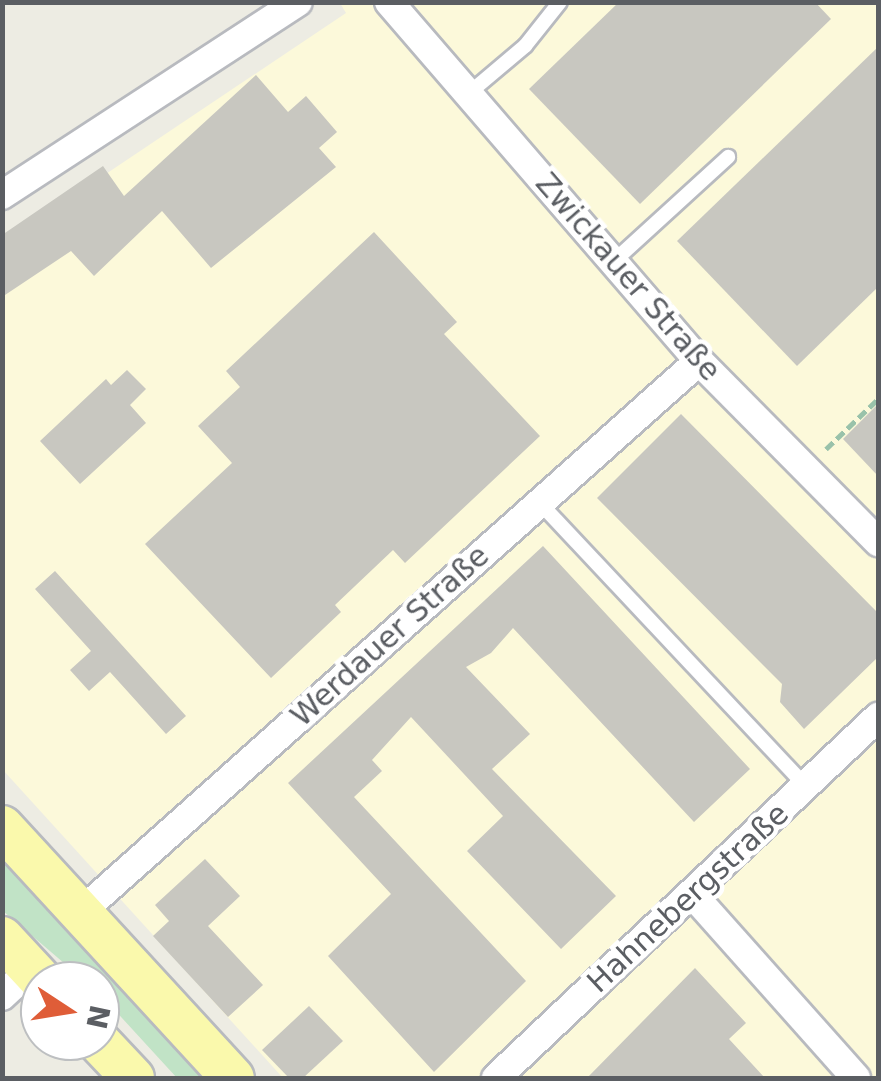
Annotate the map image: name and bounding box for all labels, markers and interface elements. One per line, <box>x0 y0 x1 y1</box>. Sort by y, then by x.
street label: Zwickauer Straße <box>528 166 728 388</box>
street label: Werdauer Straße <box>284 538 496 734</box>
street label: Hahnebergstraße <box>580 796 796 1000</box>
north arrow <box>20 961 120 1061</box>
text: N <box>79 1002 116 1032</box>

